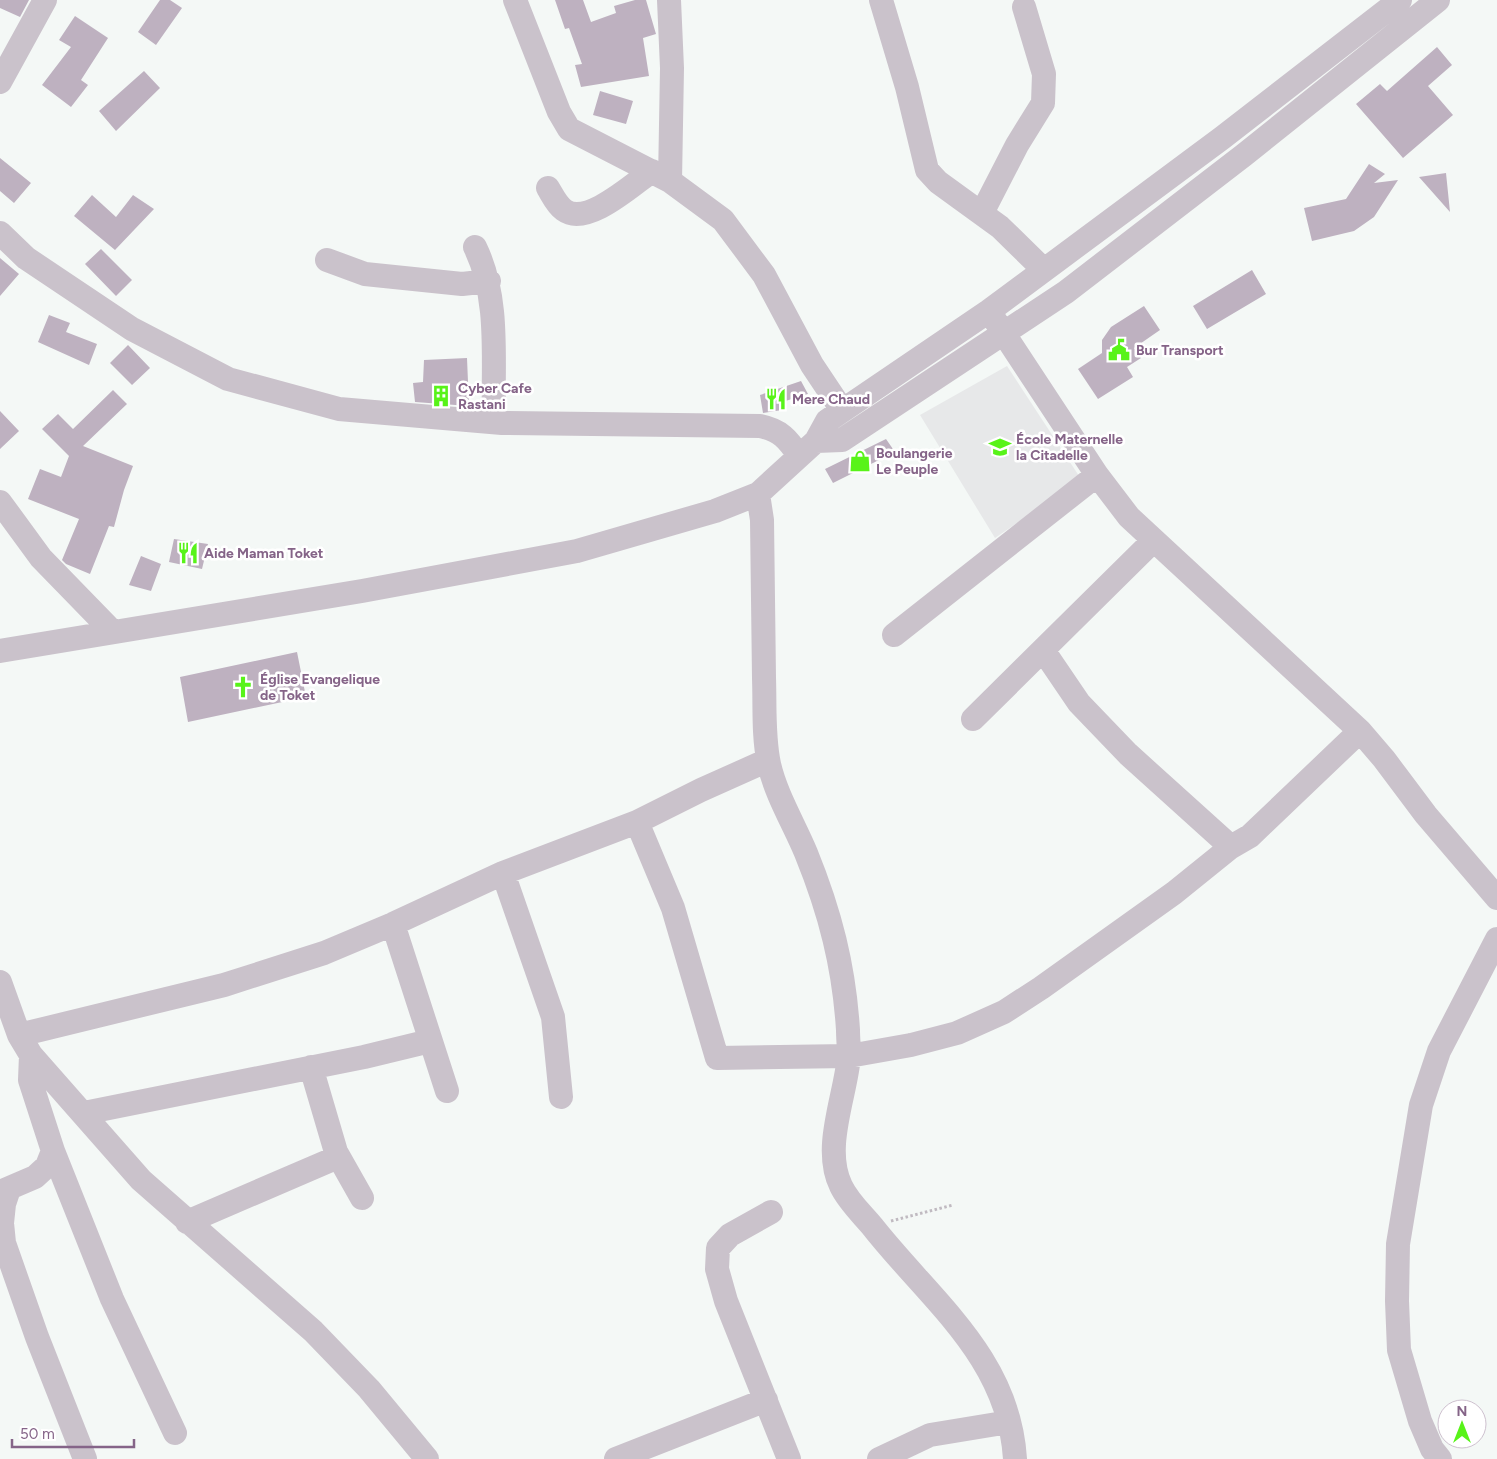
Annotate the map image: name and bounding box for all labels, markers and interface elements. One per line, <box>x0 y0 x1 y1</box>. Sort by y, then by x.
public building icon: Bur Transport <box>1106 337 1132 363</box>
place label: Bur Transport <box>1136 342 1224 359</box>
place label: Cyber Cafe Rastani <box>458 380 532 413</box>
building icon: Cyber Cafe Rastani <box>428 383 454 409</box>
restaurant icon: Mere Chaud <box>763 386 789 412</box>
place label: Mere Chaud <box>792 391 870 408</box>
place label: École Maternelle la Citadelle <box>1016 431 1123 464</box>
school or university icon: École Maternelle la Citadelle <box>987 434 1013 460</box>
place label: Boulangerie Le Peuple <box>876 445 953 478</box>
shop icon: Boulangerie Le Peuple <box>847 448 873 474</box>
restaurant icon: Aide Maman Toket <box>175 540 201 566</box>
place label: Aide Maman Toket <box>204 545 324 562</box>
place label: Église Evangelique de Toket <box>260 671 380 704</box>
church icon: Église Evangelique de Toket <box>230 674 256 700</box>
north arrow <box>1437 1399 1487 1449</box>
text: N <box>1457 1403 1467 1420</box>
scale bar <box>12 1416 135 1448</box>
text: 50 m <box>20 1425 55 1443</box>

